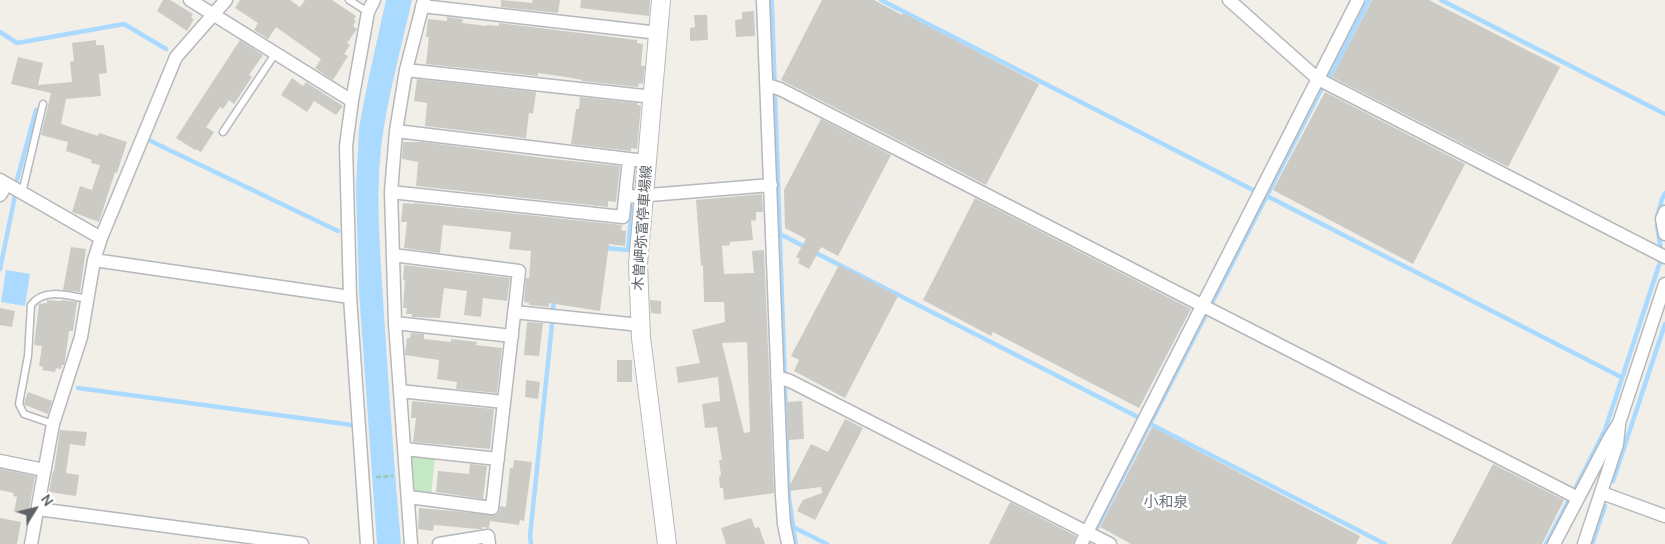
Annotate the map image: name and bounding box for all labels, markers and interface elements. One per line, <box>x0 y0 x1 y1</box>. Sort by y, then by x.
street label: 木曽岬弥富停車場線 <box>630 165 656 291</box>
north arrow <box>10 484 60 534</box>
text: N <box>37 490 58 510</box>
district label: 小和泉 <box>1144 494 1188 512</box>

